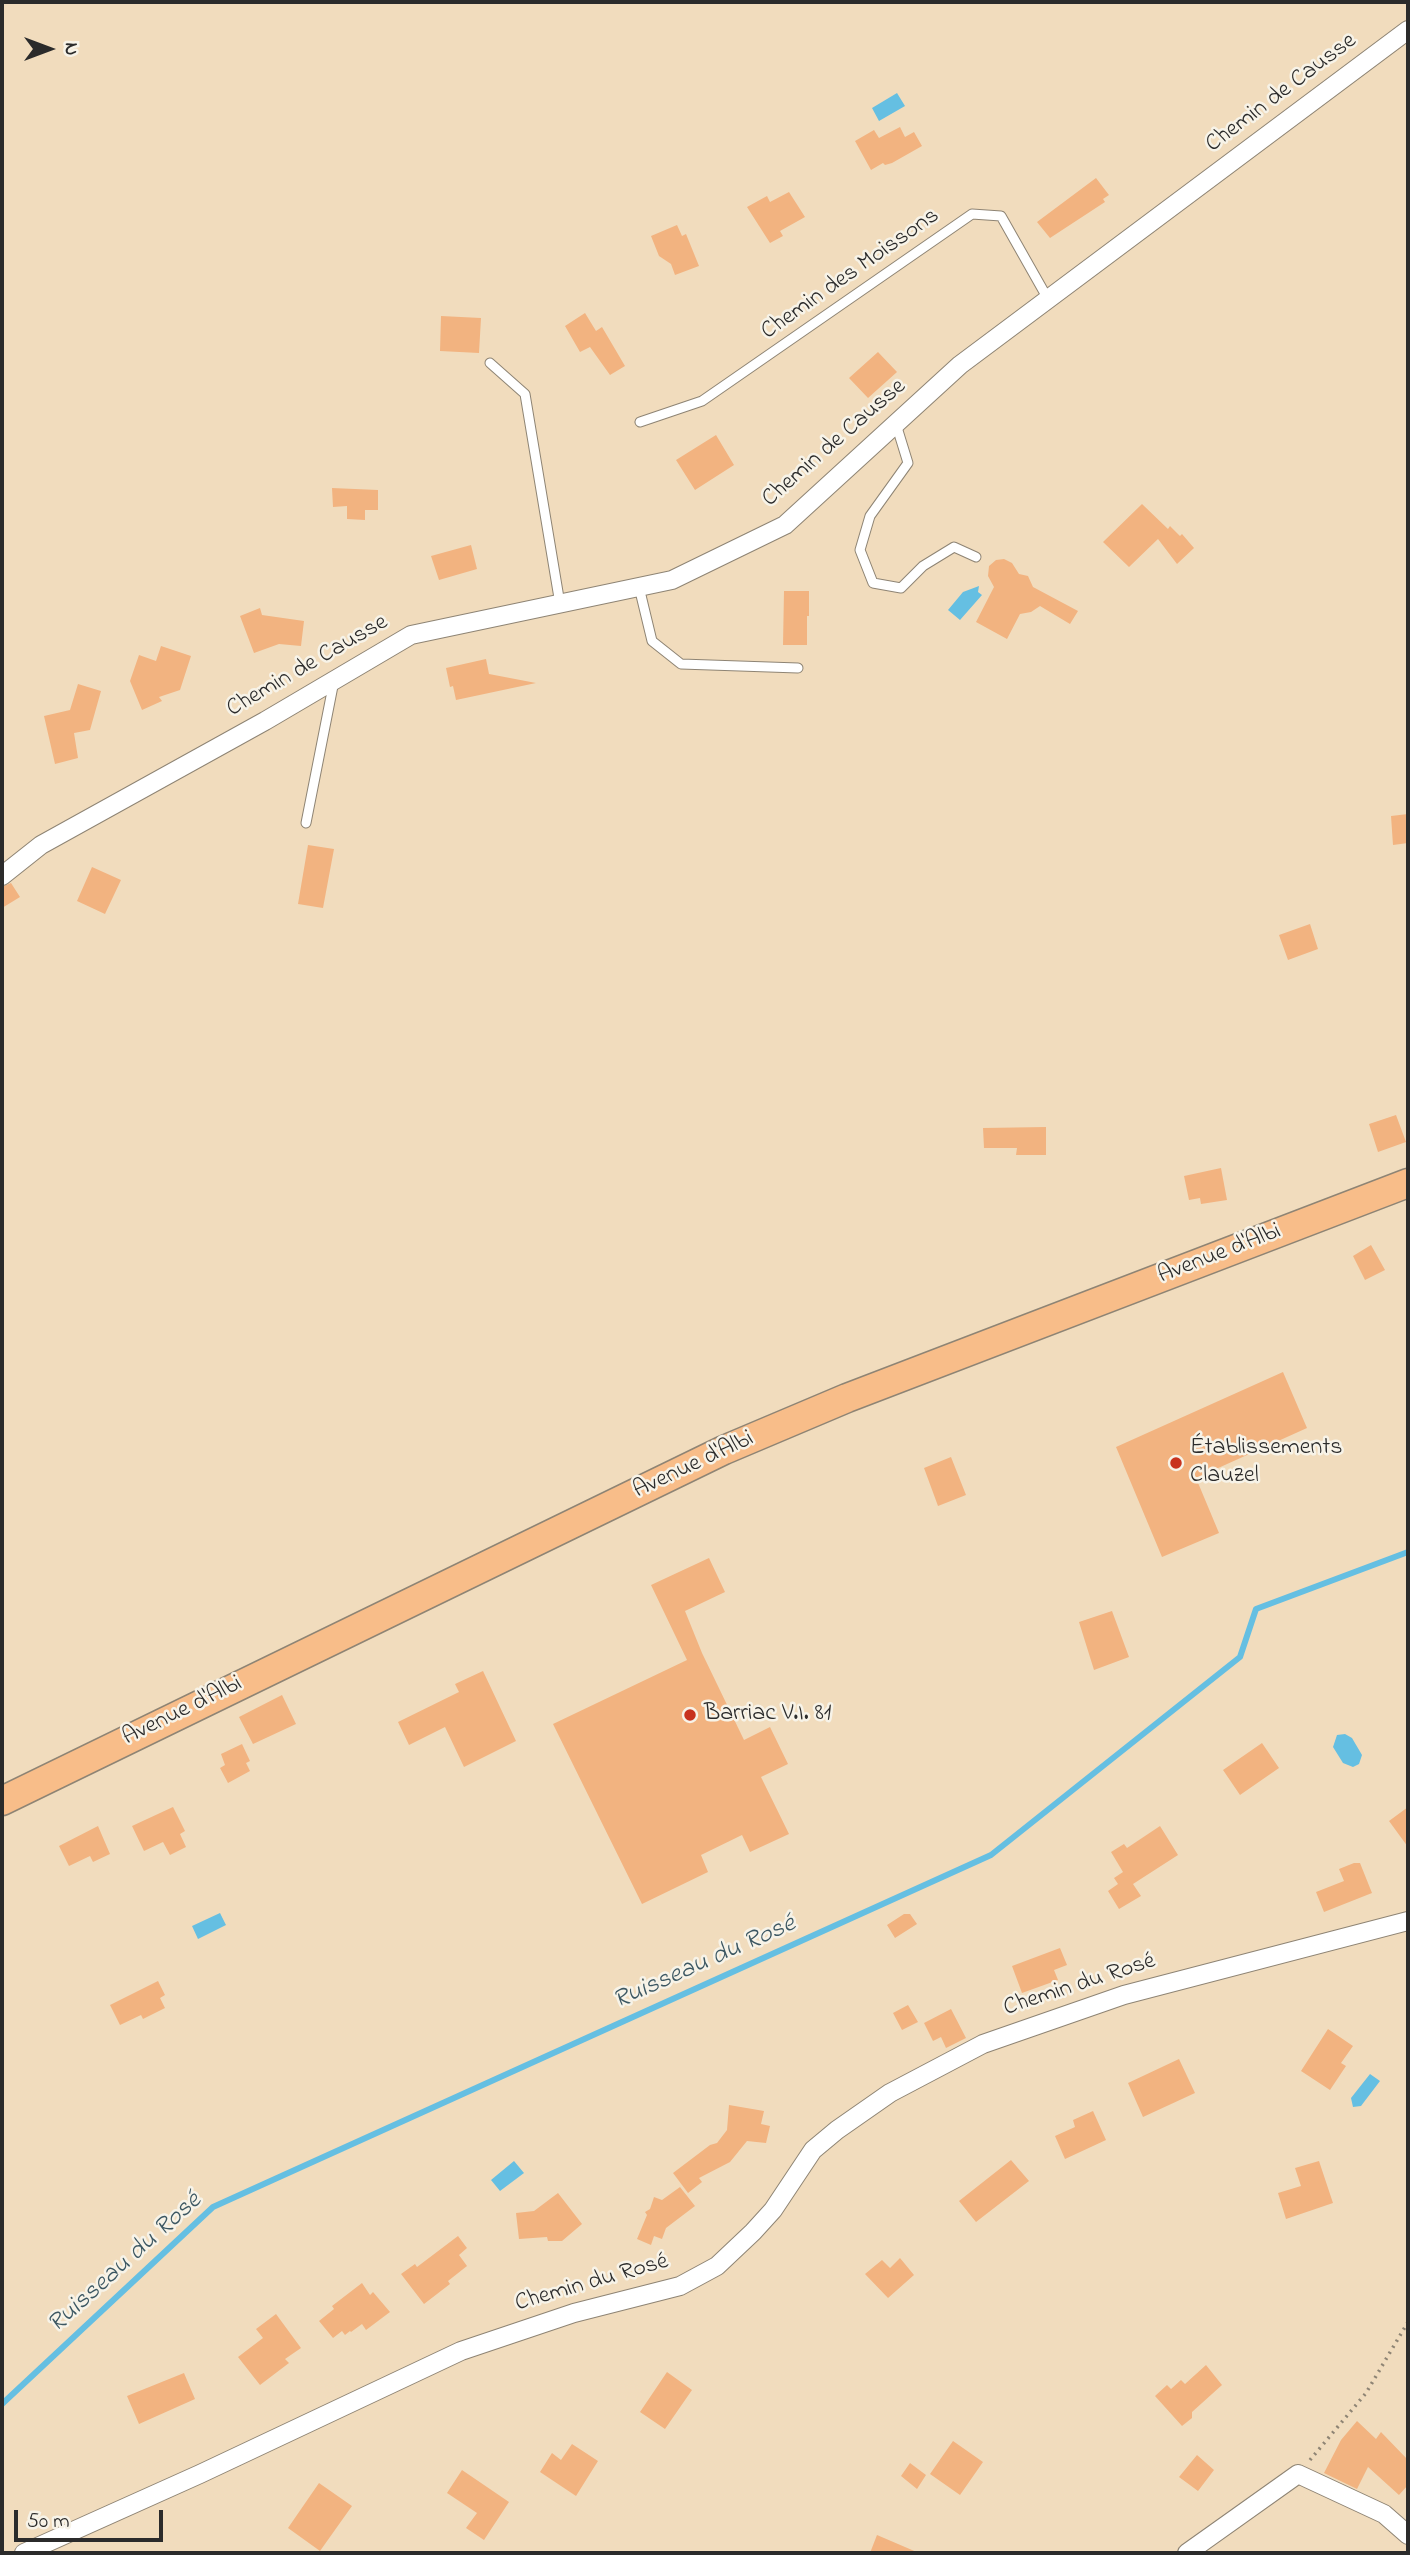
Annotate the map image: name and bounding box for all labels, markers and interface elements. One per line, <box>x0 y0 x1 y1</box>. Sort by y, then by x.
north arrow <box>14 14 84 84</box>
street label: Chemin de Causse <box>1201 28 1363 160</box>
text: N <box>57 43 84 55</box>
street label: Chemin des Moissons <box>756 203 946 347</box>
street label: Chemin de Causse <box>757 374 913 514</box>
street label: Chemin de Causse <box>222 609 394 725</box>
street label: Avenue d'Albi <box>1154 1218 1286 1292</box>
street label: Avenue d'Albi <box>629 1426 759 1506</box>
place label: Établissements Clauzel <box>1190 1435 1343 1491</box>
marker: Établissements Clauzel <box>1168 1455 1184 1471</box>
street label: Avenue d'Albi <box>118 1671 248 1753</box>
place label: Barriac V.I. 81 <box>704 1701 831 1729</box>
marker: Barriac V.I. 81 <box>682 1707 698 1723</box>
water label: Ruisseau du Rosé <box>609 1910 801 2018</box>
street label: Chemin du Rosé <box>1000 1948 1160 2024</box>
water label: Ruisseau du Rosé <box>43 2187 209 2341</box>
street label: Chemin du Rosé <box>512 2248 672 2320</box>
scale bar <box>18 2496 166 2540</box>
text: 50 m <box>27 2507 70 2537</box>

